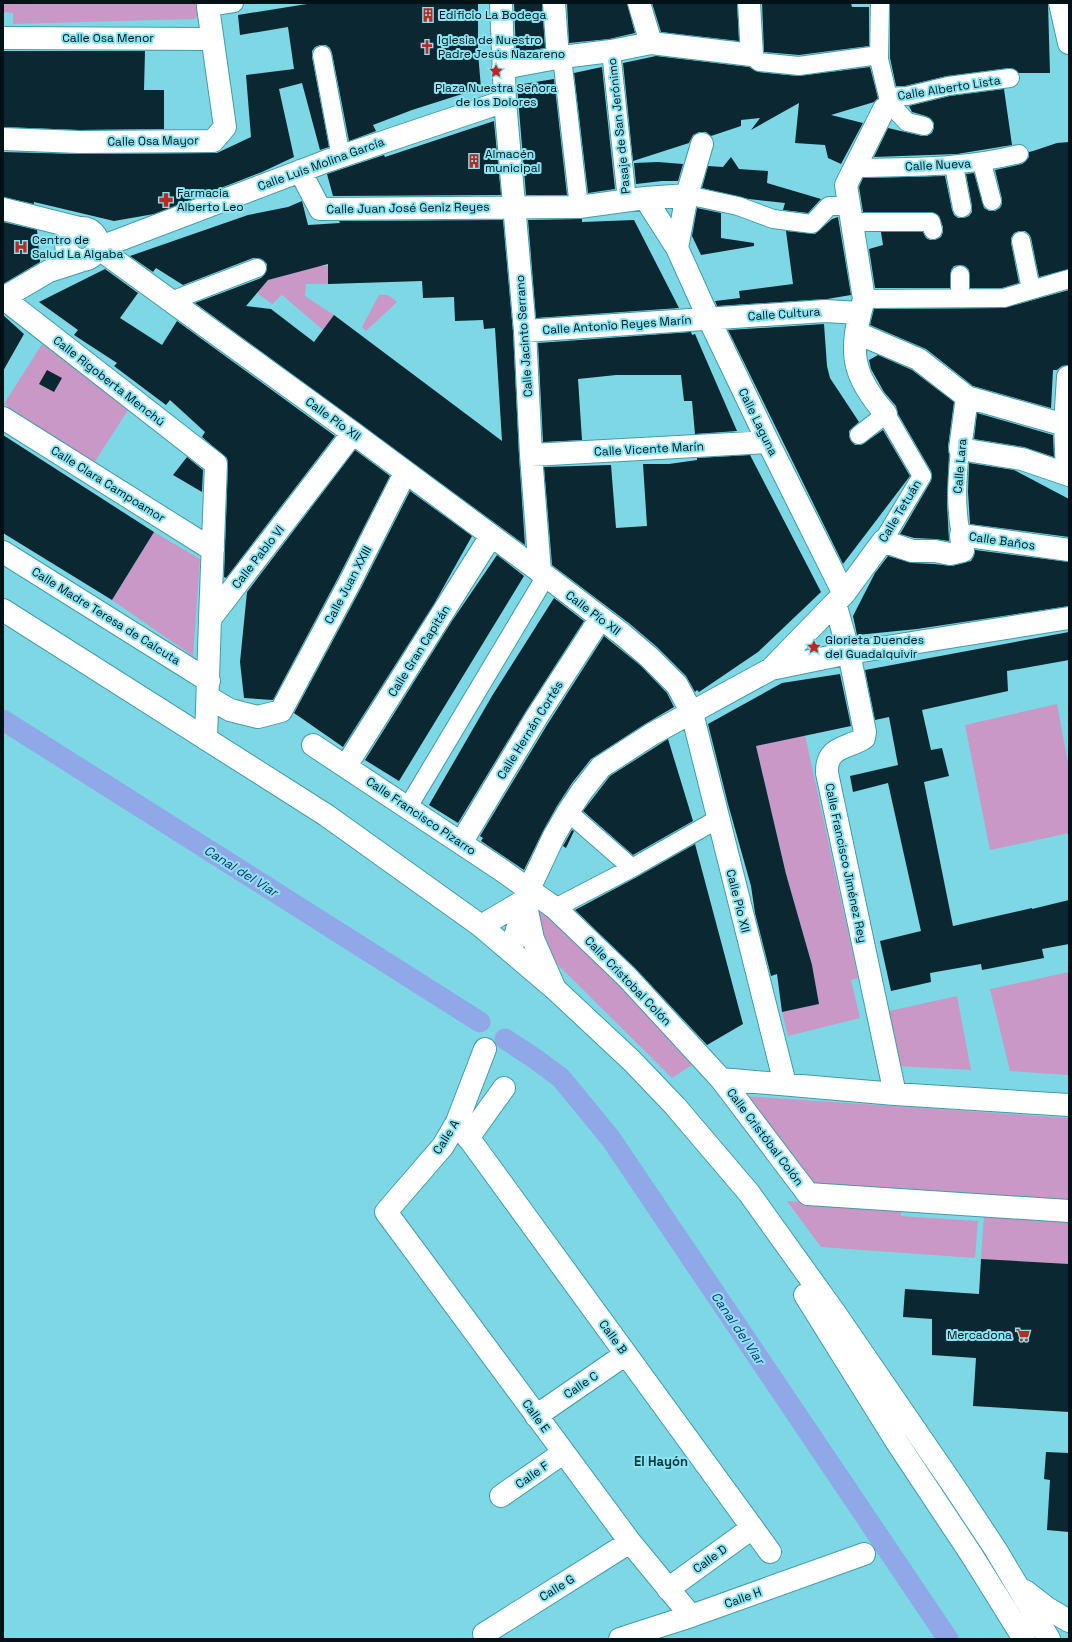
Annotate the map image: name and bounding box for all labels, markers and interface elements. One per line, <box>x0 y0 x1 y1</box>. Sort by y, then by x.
building icon: Edificio La Bodega <box>420 7 436 23</box>
place label: Edificio La Bodega <box>439 7 546 23</box>
street label: Calle Osa Menor <box>62 30 154 46</box>
place label: Iglesia de Nuestro Padre Jesús Nazareno <box>438 32 565 62</box>
church icon: Iglesia de Nuestro Padre Jesús Nazareno <box>419 39 435 55</box>
street label: Pasaje de San Jerónimo <box>604 57 634 195</box>
place icon: Plaza Nuestra Señora de los Dolores <box>488 63 504 79</box>
street label: Calle Alberto Lista <box>896 72 1002 104</box>
place label: Plaza Nuestra Señora de los Dolores <box>435 80 557 110</box>
street label: Calle Osa Mayor <box>107 132 199 150</box>
street label: Calle Luis Molina García <box>255 134 387 194</box>
place label: Almacén municipal <box>485 146 541 176</box>
building icon: Almacén municipal <box>466 153 482 169</box>
street label: Calle Nueva <box>905 155 971 175</box>
place label: Farmacia Alberto Leo <box>177 185 244 215</box>
pharmacy icon: Farmacia Alberto Leo <box>158 192 174 208</box>
street label: Calle Juan José Geniz Reyes <box>326 199 490 217</box>
place label: Centro de Salud La Algaba <box>32 232 124 262</box>
hospital icon: Centro de Salud La Algaba <box>13 239 29 255</box>
street label: Calle Jacinto Serrano <box>512 274 536 398</box>
street label: Calle Cultura <box>747 303 821 325</box>
street label: Calle Antonio Reyes Marín <box>542 312 692 338</box>
street label: Calle Rigoberta Menchú <box>50 332 168 430</box>
street label: Calle Laguna <box>735 386 781 459</box>
street label: Calle Pío XII <box>302 393 364 445</box>
street label: Calle Vicente Marín <box>594 438 704 460</box>
street label: Calle Lara <box>950 438 970 494</box>
street label: Calle Clara Campoamor <box>48 442 169 526</box>
street label: Calle Tetuán <box>875 477 925 545</box>
street label: Calle Pablo VI <box>228 522 288 592</box>
street label: Calle Baños <box>968 528 1036 554</box>
street label: Calle Juan XXIII <box>321 543 375 627</box>
street label: Calle Madre Teresa de Calcuta <box>29 563 184 669</box>
street label: Calle Pío XII <box>562 587 624 639</box>
street label: Calle Gran Capitán <box>384 602 454 700</box>
place label: Glorieta Duendes del Guadalquivir <box>825 632 924 662</box>
place icon: Glorieta Duendes del Guadalquivir <box>806 639 822 655</box>
street label: Calle Hernán Cortés <box>493 678 567 782</box>
street label: Calle Francisco Pizarro <box>363 773 479 859</box>
street label: Calle Francisco Jiménez Rey <box>821 782 871 944</box>
water label: Canal del Viar <box>201 842 283 902</box>
street label: Calle Pío XII <box>722 868 754 934</box>
street label: Calle Cristobal Colón <box>581 933 675 1029</box>
street label: Calle Cristóbal Colón <box>723 1085 807 1189</box>
street label: Calle A <box>429 1116 463 1157</box>
water label: Canal del Viar <box>708 1288 770 1369</box>
street label: Calle B <box>595 1317 631 1357</box>
place label: Mercadona <box>947 1327 1012 1343</box>
supermarket icon: Mercadona <box>1015 1327 1031 1343</box>
street label: Calle C <box>561 1367 602 1402</box>
street label: Calle E <box>519 1396 554 1436</box>
district label: El Hayón <box>634 1453 688 1470</box>
street label: Calle F <box>512 1457 552 1492</box>
street label: Calle D <box>690 1541 730 1577</box>
street label: Calle G <box>536 1571 578 1605</box>
street label: Calle H <box>722 1584 764 1612</box>

